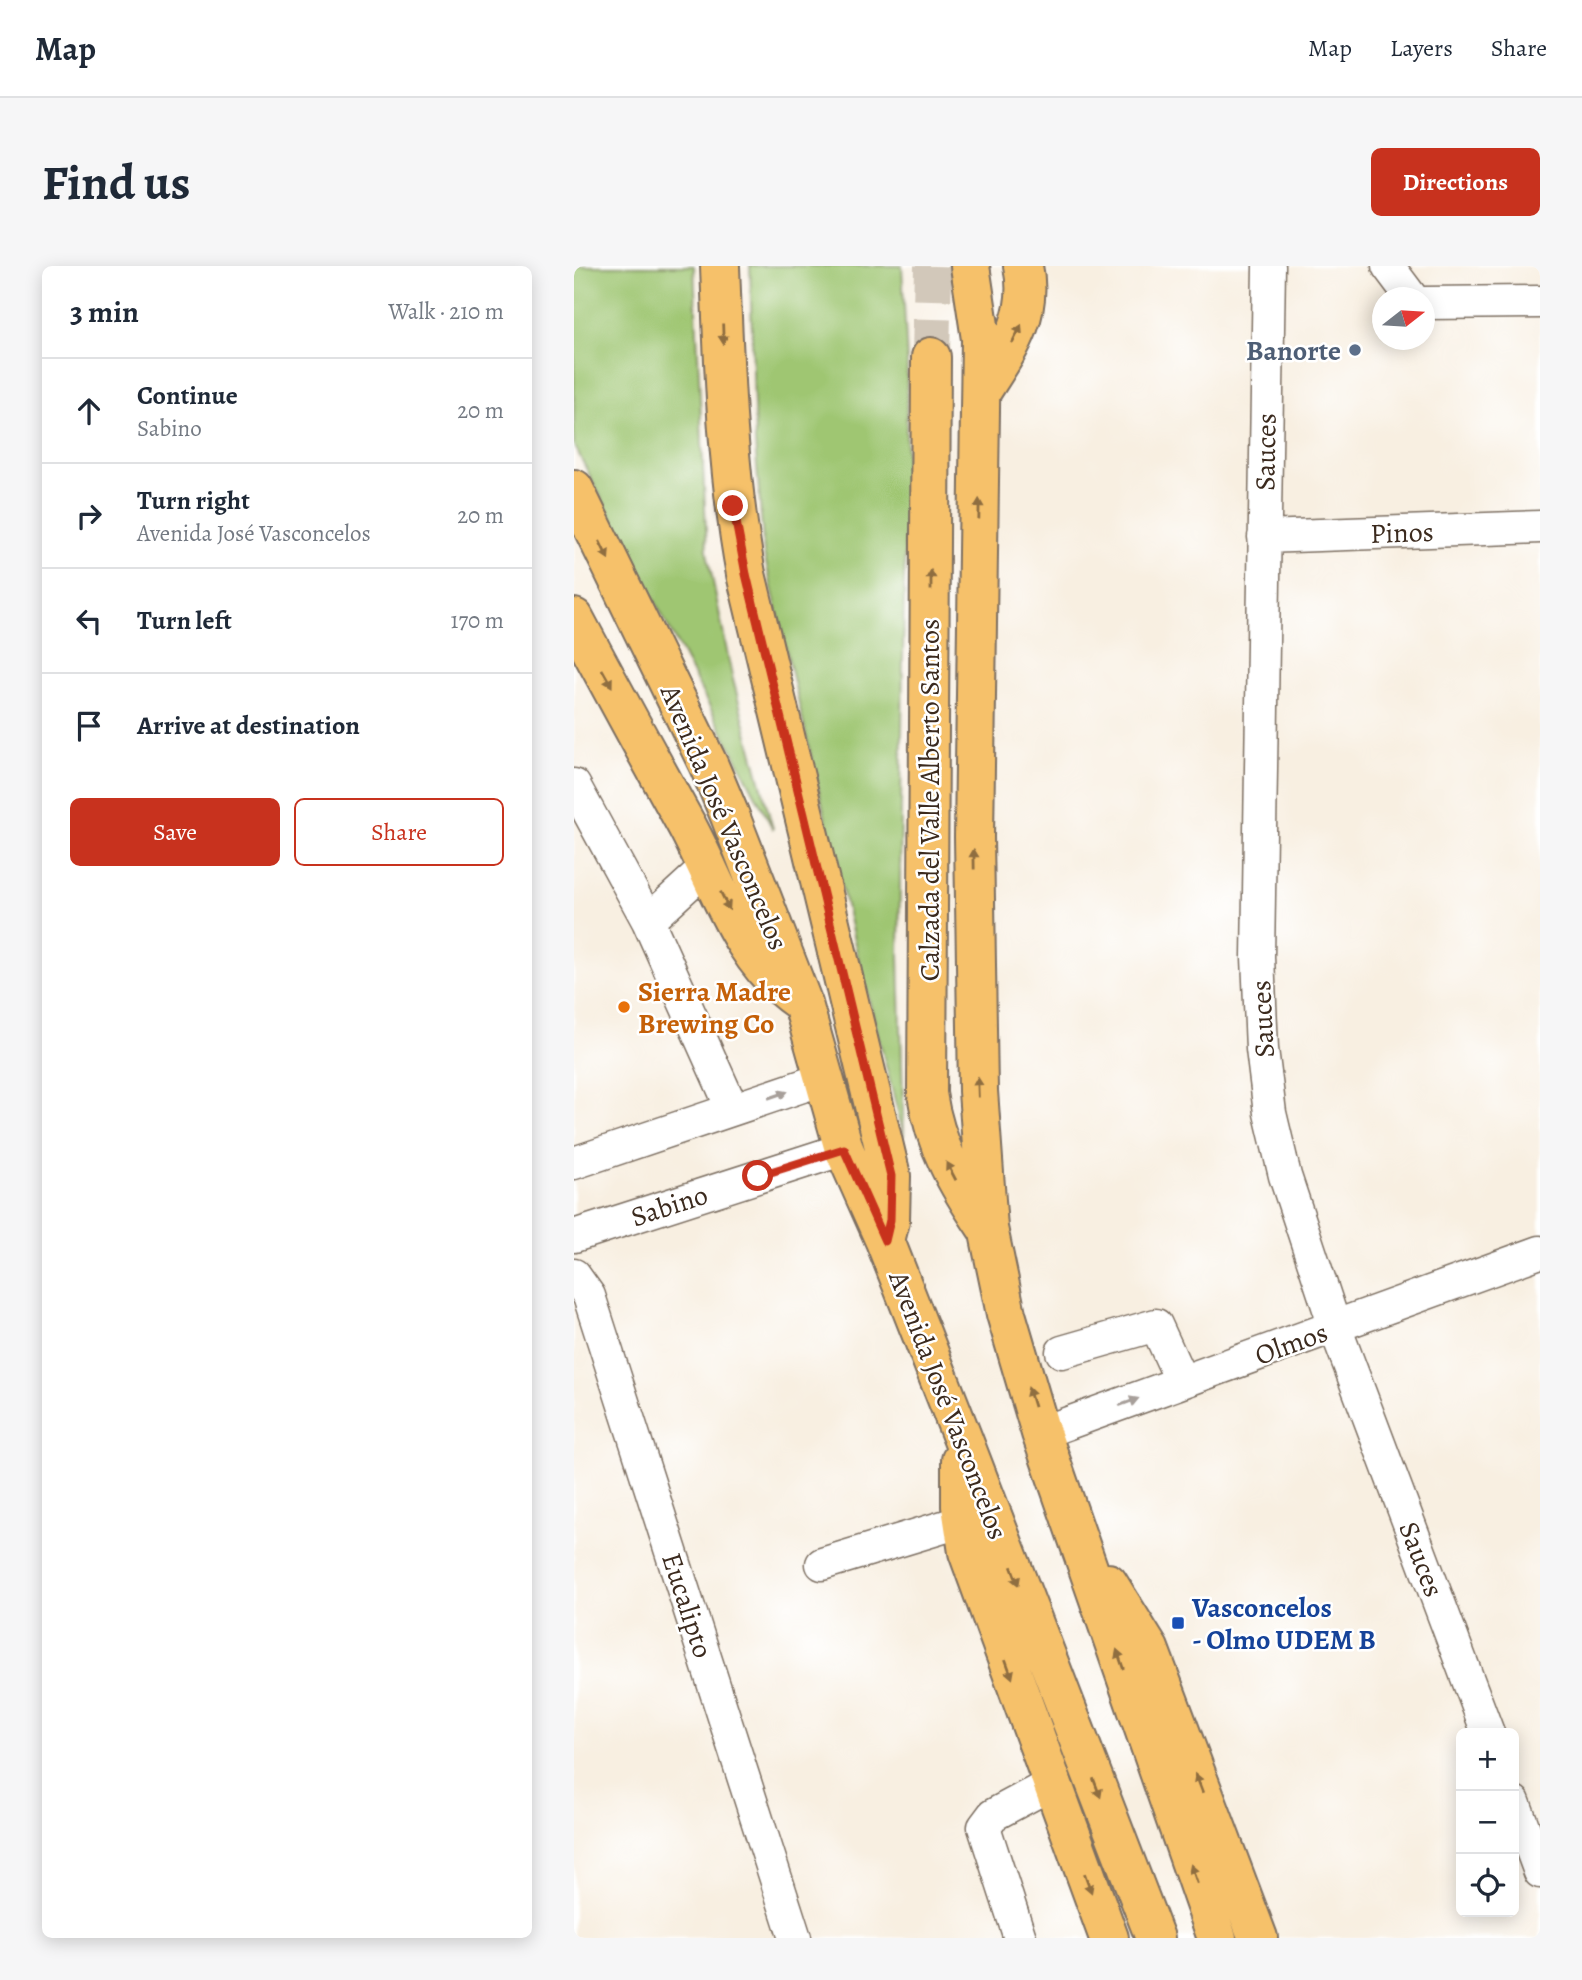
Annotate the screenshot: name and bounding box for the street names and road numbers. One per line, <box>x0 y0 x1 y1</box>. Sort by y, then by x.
street label: Sauces <box>1246 413 1286 491</box>
street label: Pinos <box>1370 513 1434 553</box>
street label: Calzada del Valle Alberto Santos <box>911 619 949 981</box>
street label: Avenida José Vasconcelos <box>651 678 797 956</box>
street label: Sauces <box>1242 979 1284 1059</box>
street label: Sabino <box>626 1176 713 1236</box>
street label: Avenida José Vasconcelos <box>879 1265 1017 1545</box>
street label: Olmos <box>1250 1313 1333 1375</box>
street label: Sauces <box>1389 1516 1453 1602</box>
street label: Eucalipto <box>652 1548 722 1663</box>

